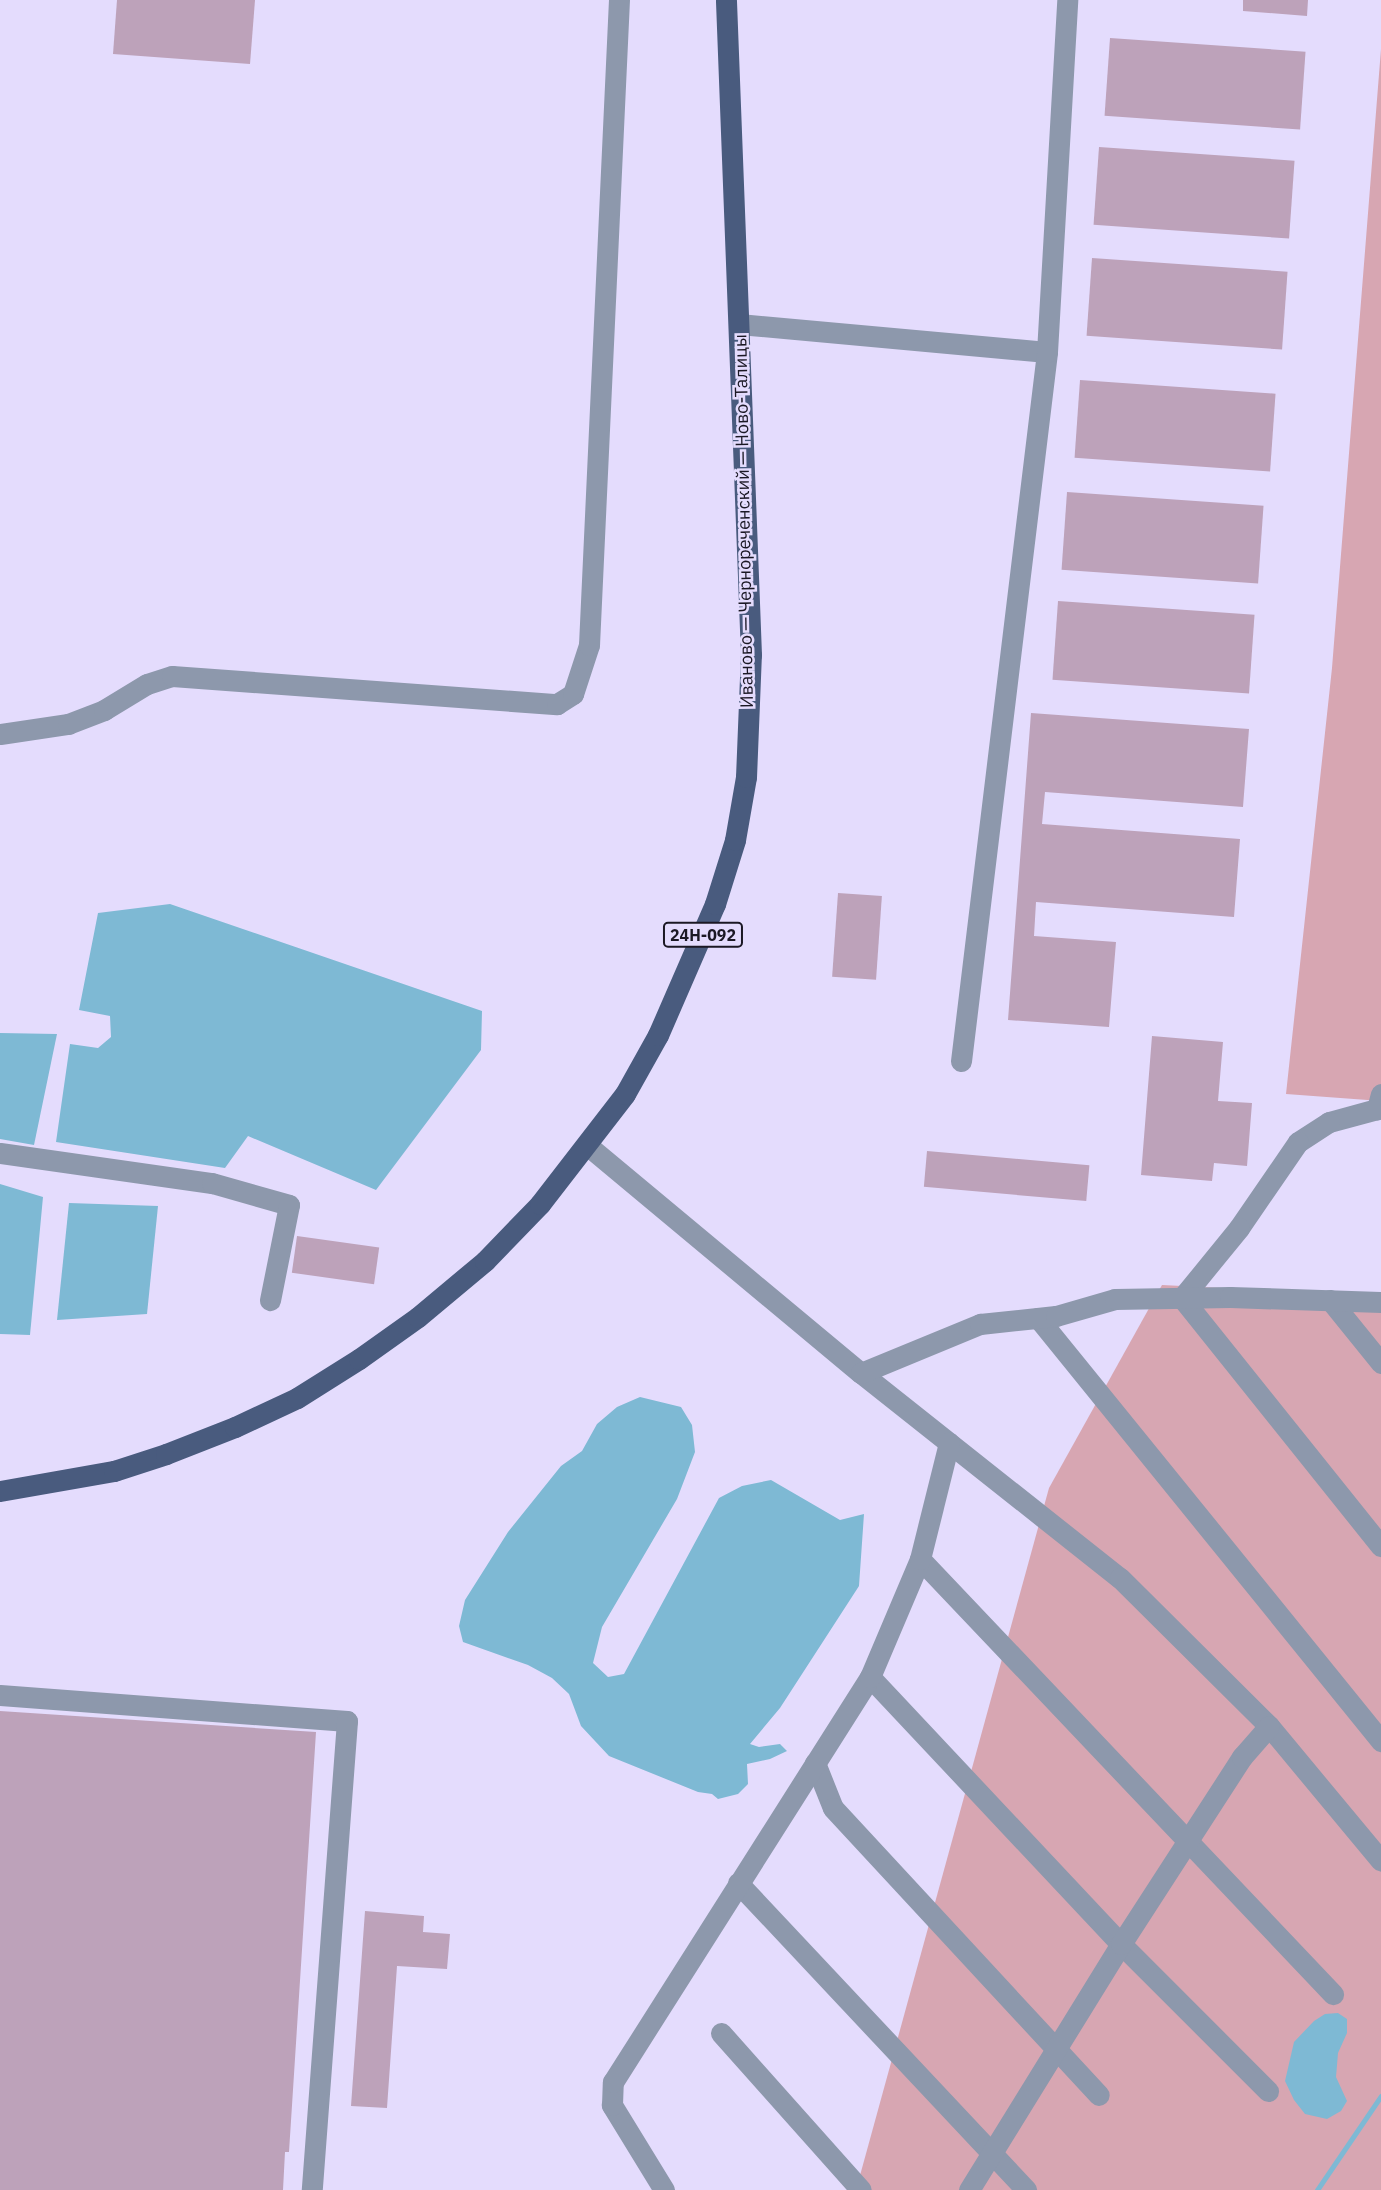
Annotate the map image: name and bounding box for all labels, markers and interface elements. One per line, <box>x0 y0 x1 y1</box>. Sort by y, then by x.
street label: Иваново — Чернореченский — Ново-Талицы <box>730 334 758 708</box>
road number: 24Н-092 <box>663 923 743 948</box>

